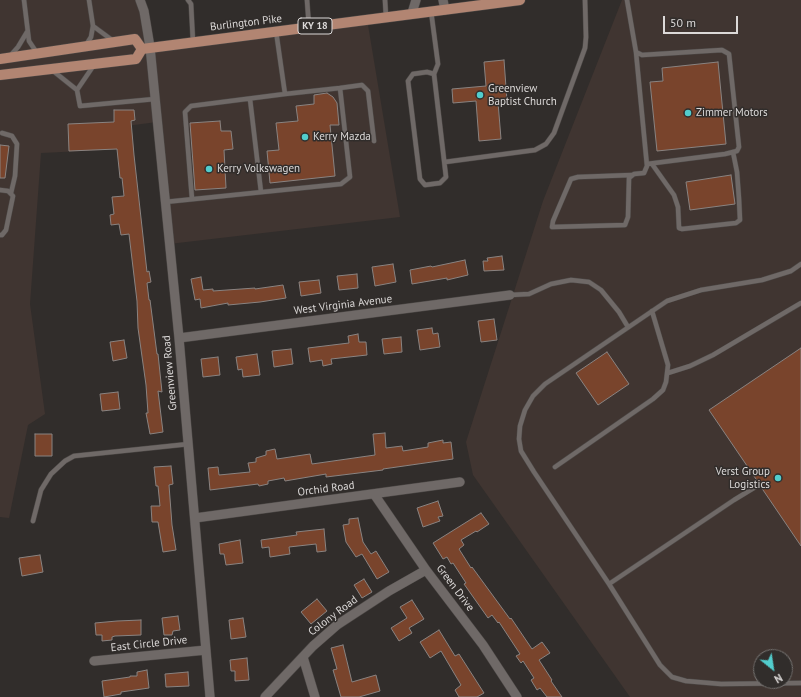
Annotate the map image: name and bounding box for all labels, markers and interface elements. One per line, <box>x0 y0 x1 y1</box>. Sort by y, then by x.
scale bar <box>665 8 740 34</box>
street label: Burlington Pike <box>209 12 283 34</box>
text: 50 m <box>670 15 696 30</box>
road number: KY 18 <box>298 18 332 34</box>
place label: Greenview Baptist Church <box>488 82 557 108</box>
marker: Greenview Baptist Church <box>475 90 485 100</box>
place label: Zimmer Motors <box>696 106 768 120</box>
marker: Zimmer Motors <box>683 108 693 118</box>
place label: Kerry Mazda <box>313 130 371 144</box>
marker: Kerry Mazda <box>300 132 310 142</box>
place label: Kerry Volkswagen <box>217 162 300 176</box>
marker: Kerry Volkswagen <box>204 164 214 174</box>
street label: West Virginia Avenue <box>293 292 393 318</box>
street label: Greenview Road <box>160 335 180 411</box>
place label: Verst Group Logistics <box>716 465 770 491</box>
marker: Verst Group Logistics <box>773 473 783 483</box>
street label: Orchid Road <box>297 479 355 499</box>
street label: Green Drive <box>433 562 477 614</box>
street label: Colony Road <box>306 593 360 639</box>
street label: East Circle Drive <box>110 633 188 655</box>
north arrow <box>753 649 793 689</box>
text: N <box>772 671 785 686</box>

